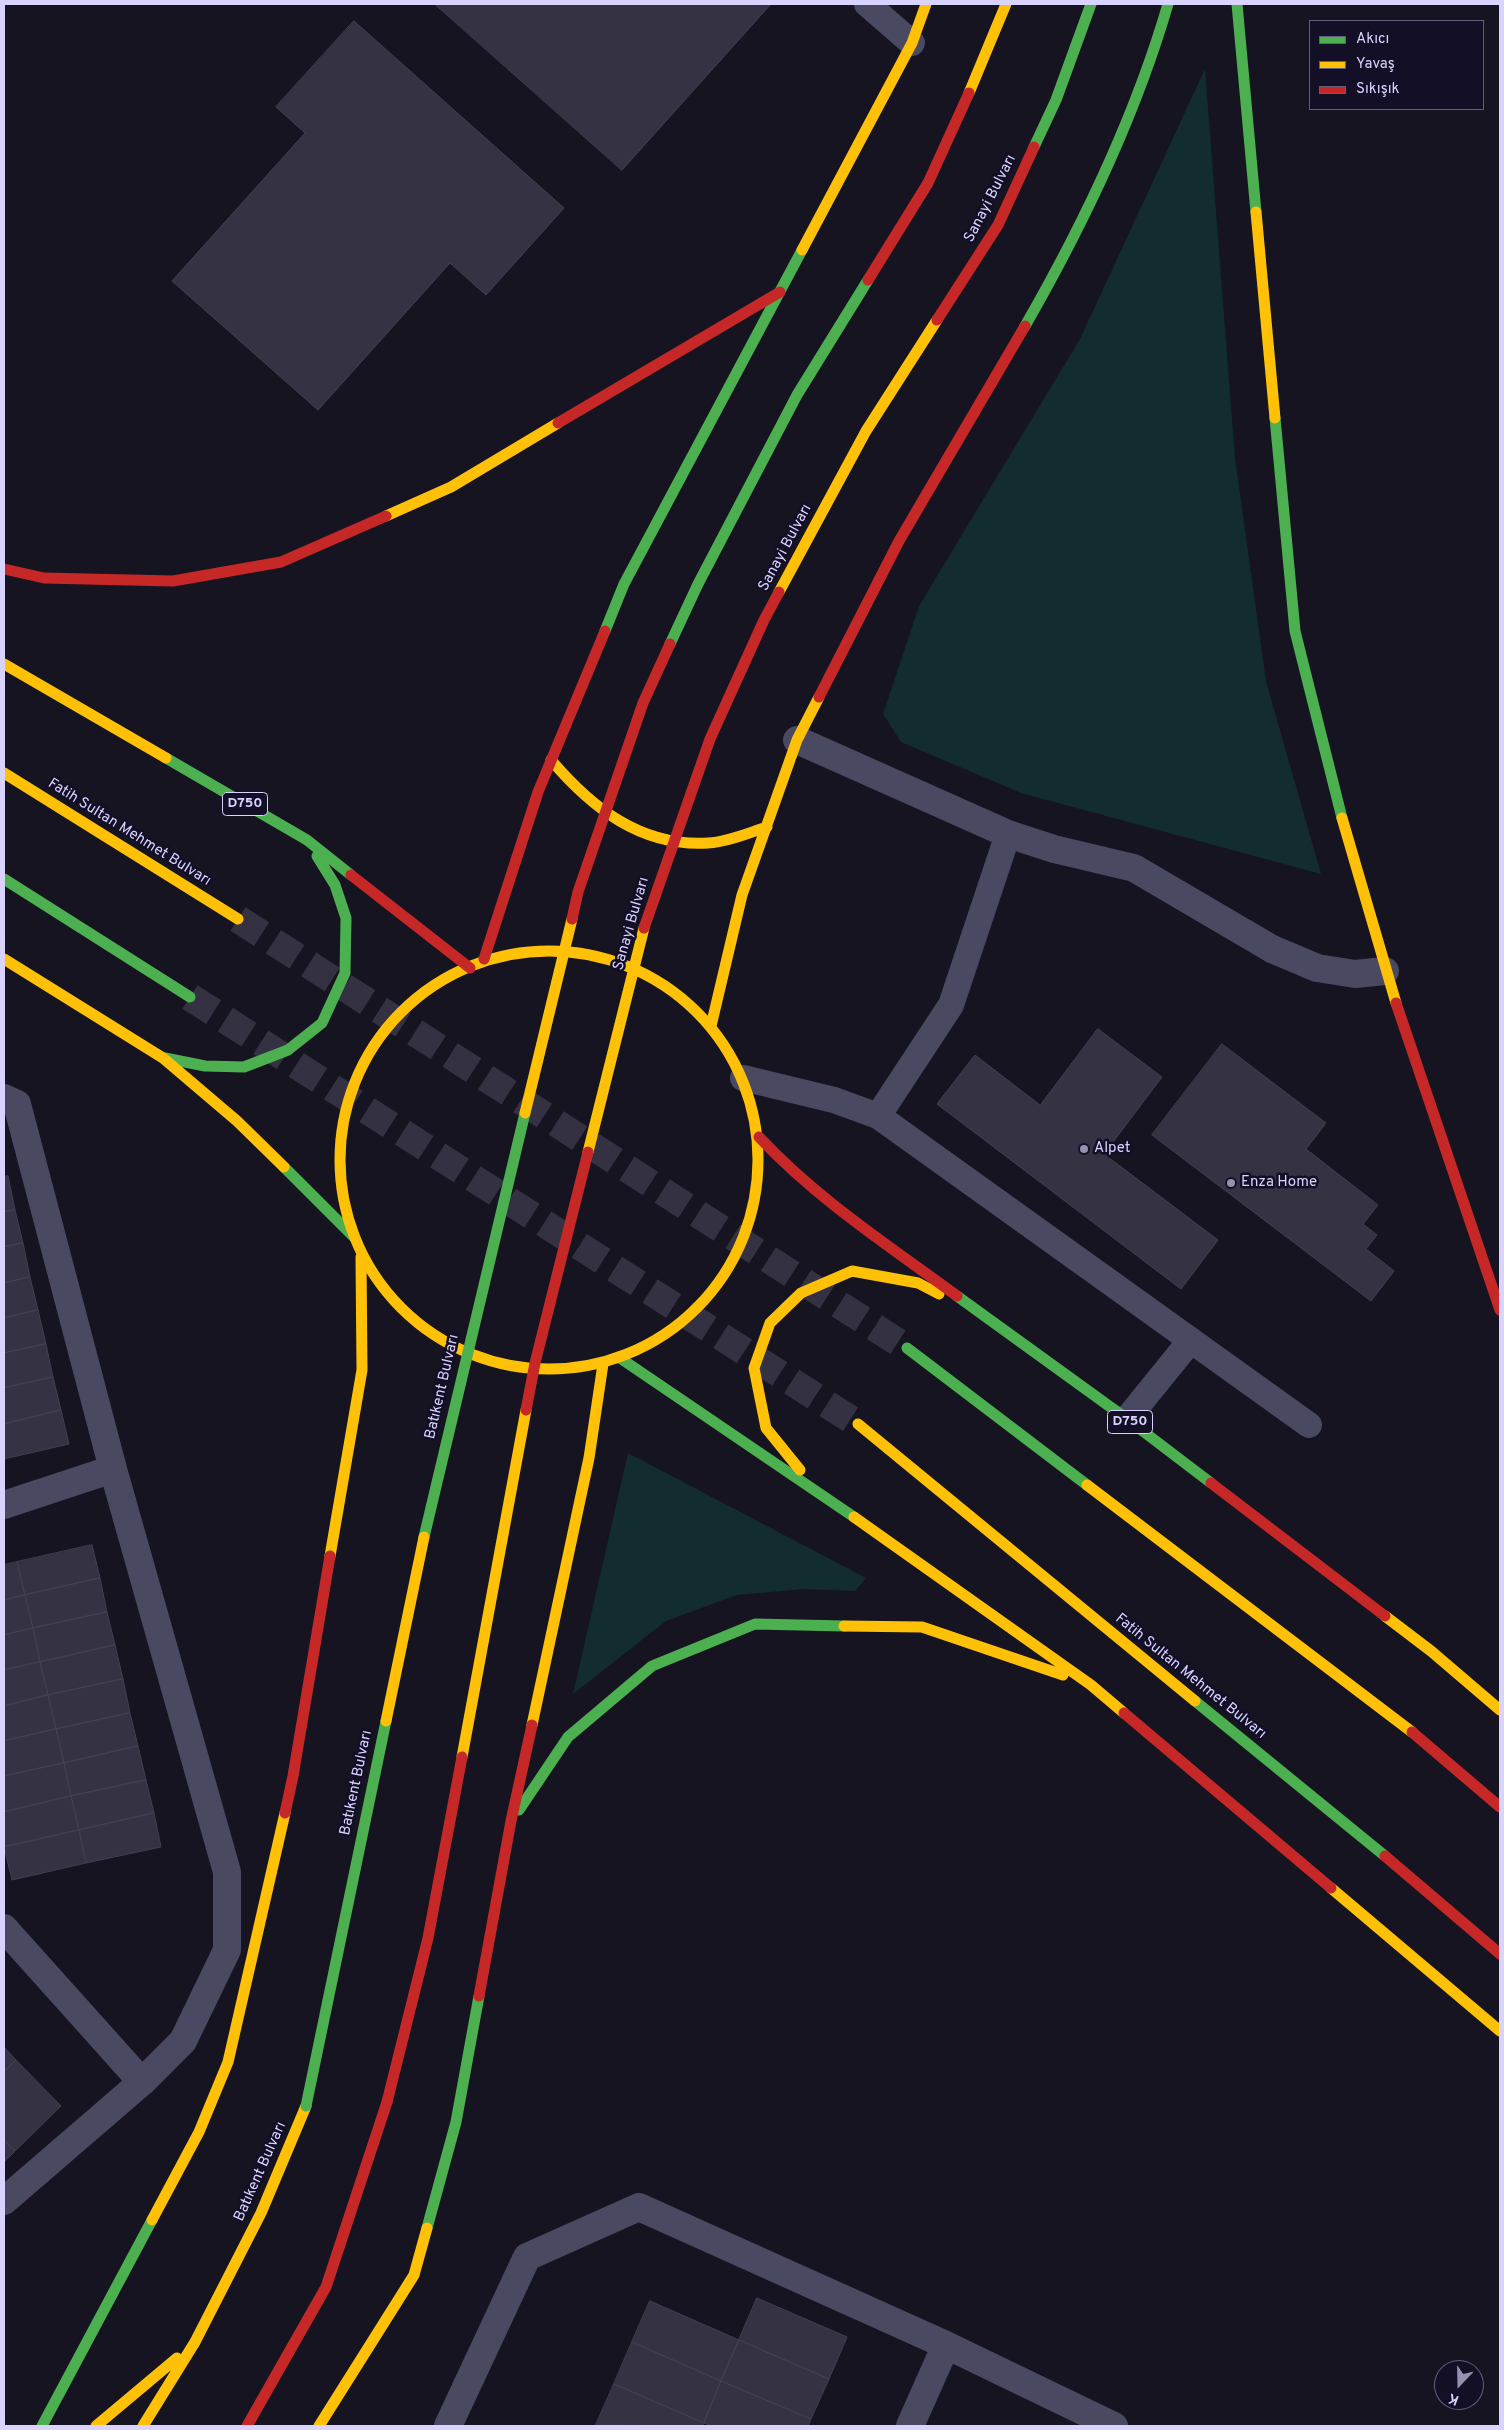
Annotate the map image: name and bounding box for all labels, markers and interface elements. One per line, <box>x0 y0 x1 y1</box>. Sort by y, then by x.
legend <box>1309 20 1484 110</box>
text: Akıcı <box>1356 30 1389 49</box>
text: Yavaş <box>1356 55 1395 74</box>
text: Sıkışık <box>1356 80 1400 99</box>
street label: Sanayi Bulvarı <box>961 152 1021 246</box>
street label: Sanayi Bulvarı <box>756 501 816 595</box>
street label: Fatih Sultan Mehmet Bulvarı <box>44 775 214 891</box>
road number: D750 <box>222 792 268 816</box>
street label: Sanayi Bulvarı <box>610 875 654 973</box>
place label: Alpet <box>1094 1140 1130 1158</box>
marker: Alpet <box>1078 1143 1090 1155</box>
place label: Enza Home <box>1241 1174 1317 1192</box>
marker: Enza Home <box>1225 1177 1237 1189</box>
street label: Batıkent Bulvarı <box>422 1333 464 1441</box>
road number: D750 <box>1108 1410 1152 1434</box>
street label: Fatih Sultan Mehmet Bulvarı <box>1111 1611 1269 1743</box>
street label: Batıkent Bulvarı <box>337 1729 377 1837</box>
street label: Batıkent Bulvarı <box>231 2120 291 2224</box>
north arrow <box>1434 2360 1484 2410</box>
text: K <box>1446 2389 1461 2408</box>

